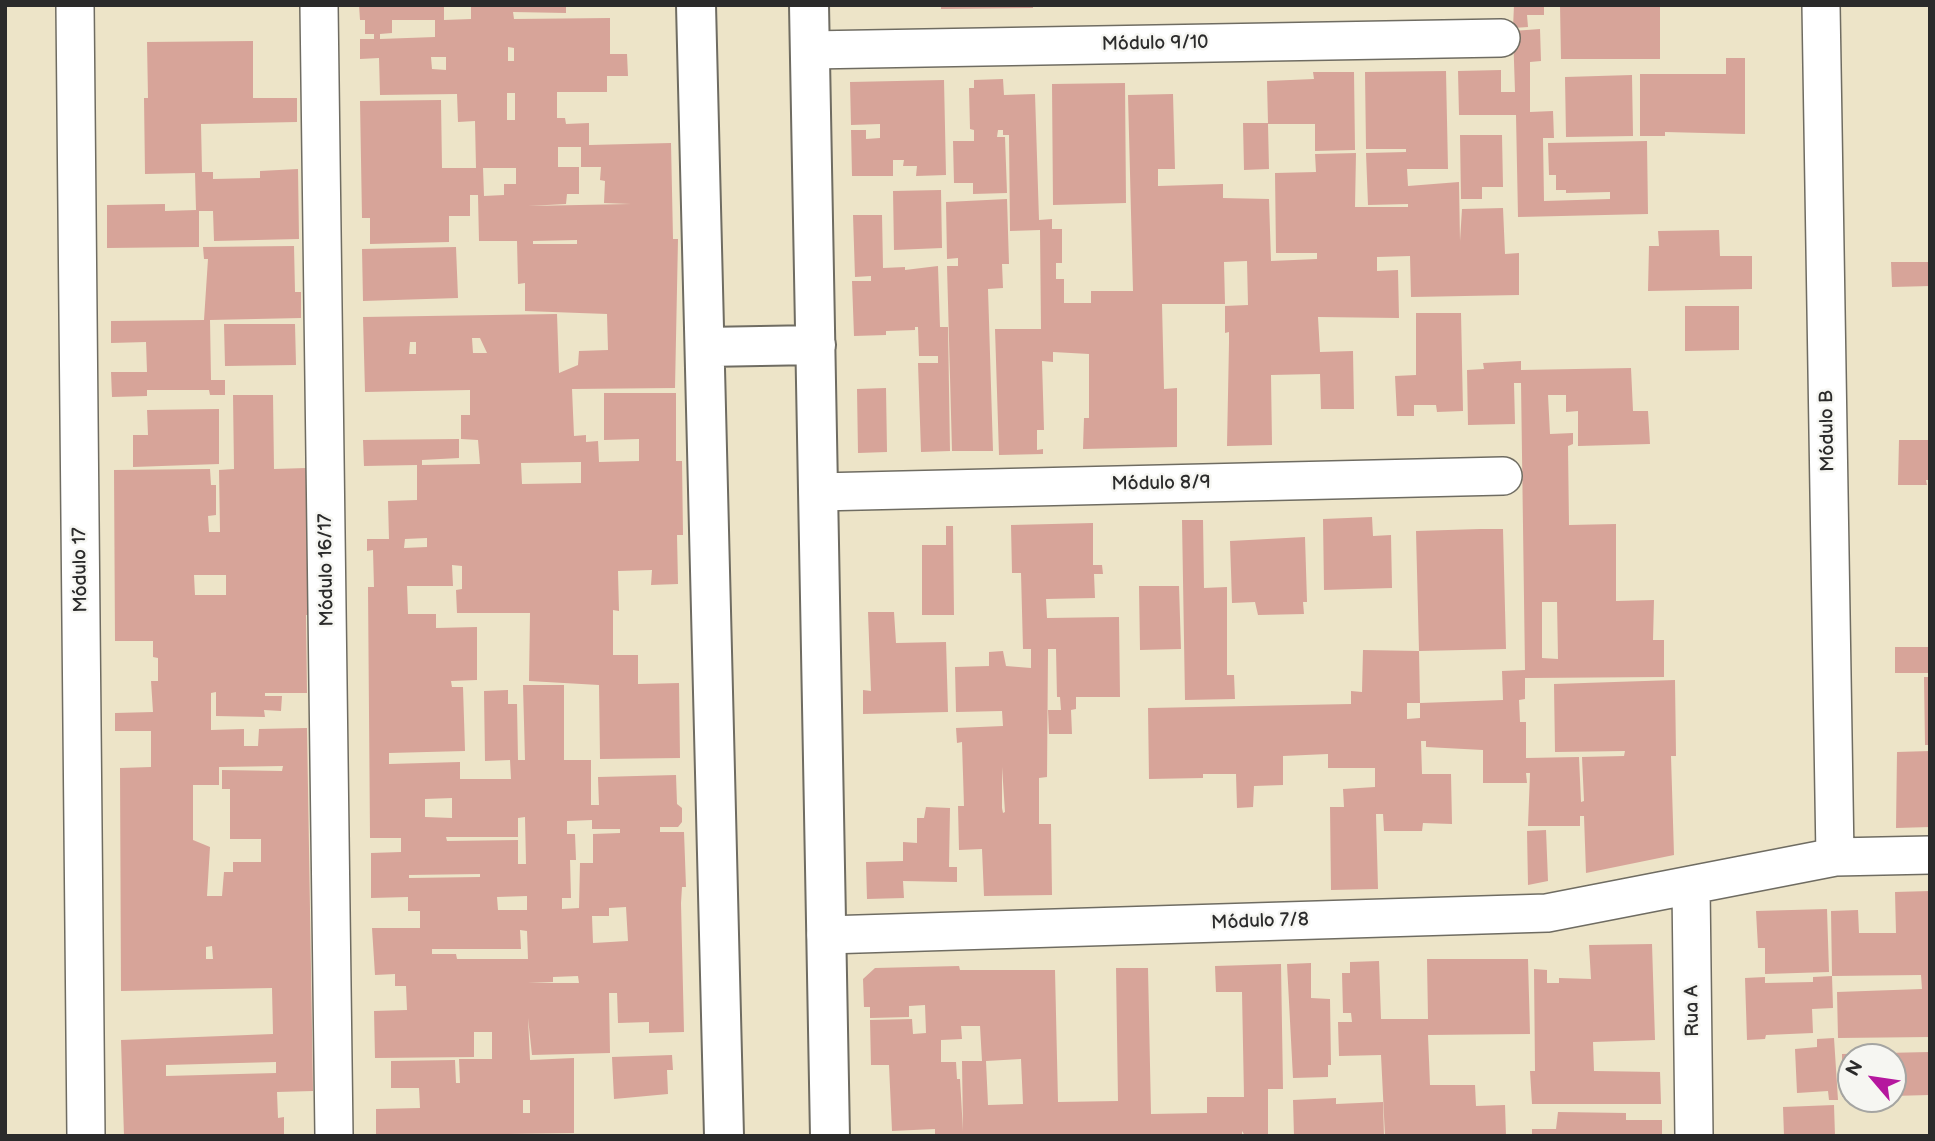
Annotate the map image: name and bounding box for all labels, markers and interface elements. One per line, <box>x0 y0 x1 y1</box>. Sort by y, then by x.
street label: Módulo 9/10 <box>1101 32 1209 56</box>
street label: Módulo B <box>1816 390 1840 472</box>
street label: Módulo 8/9 <box>1111 472 1211 496</box>
street label: Módulo 16/17 <box>315 513 339 627</box>
street label: Módulo 17 <box>69 527 93 613</box>
street label: Módulo 7/8 <box>1211 909 1309 935</box>
street label: Rua A <box>1681 985 1705 1037</box>
north arrow <box>1837 1043 1907 1113</box>
text: N <box>1841 1057 1868 1080</box>

